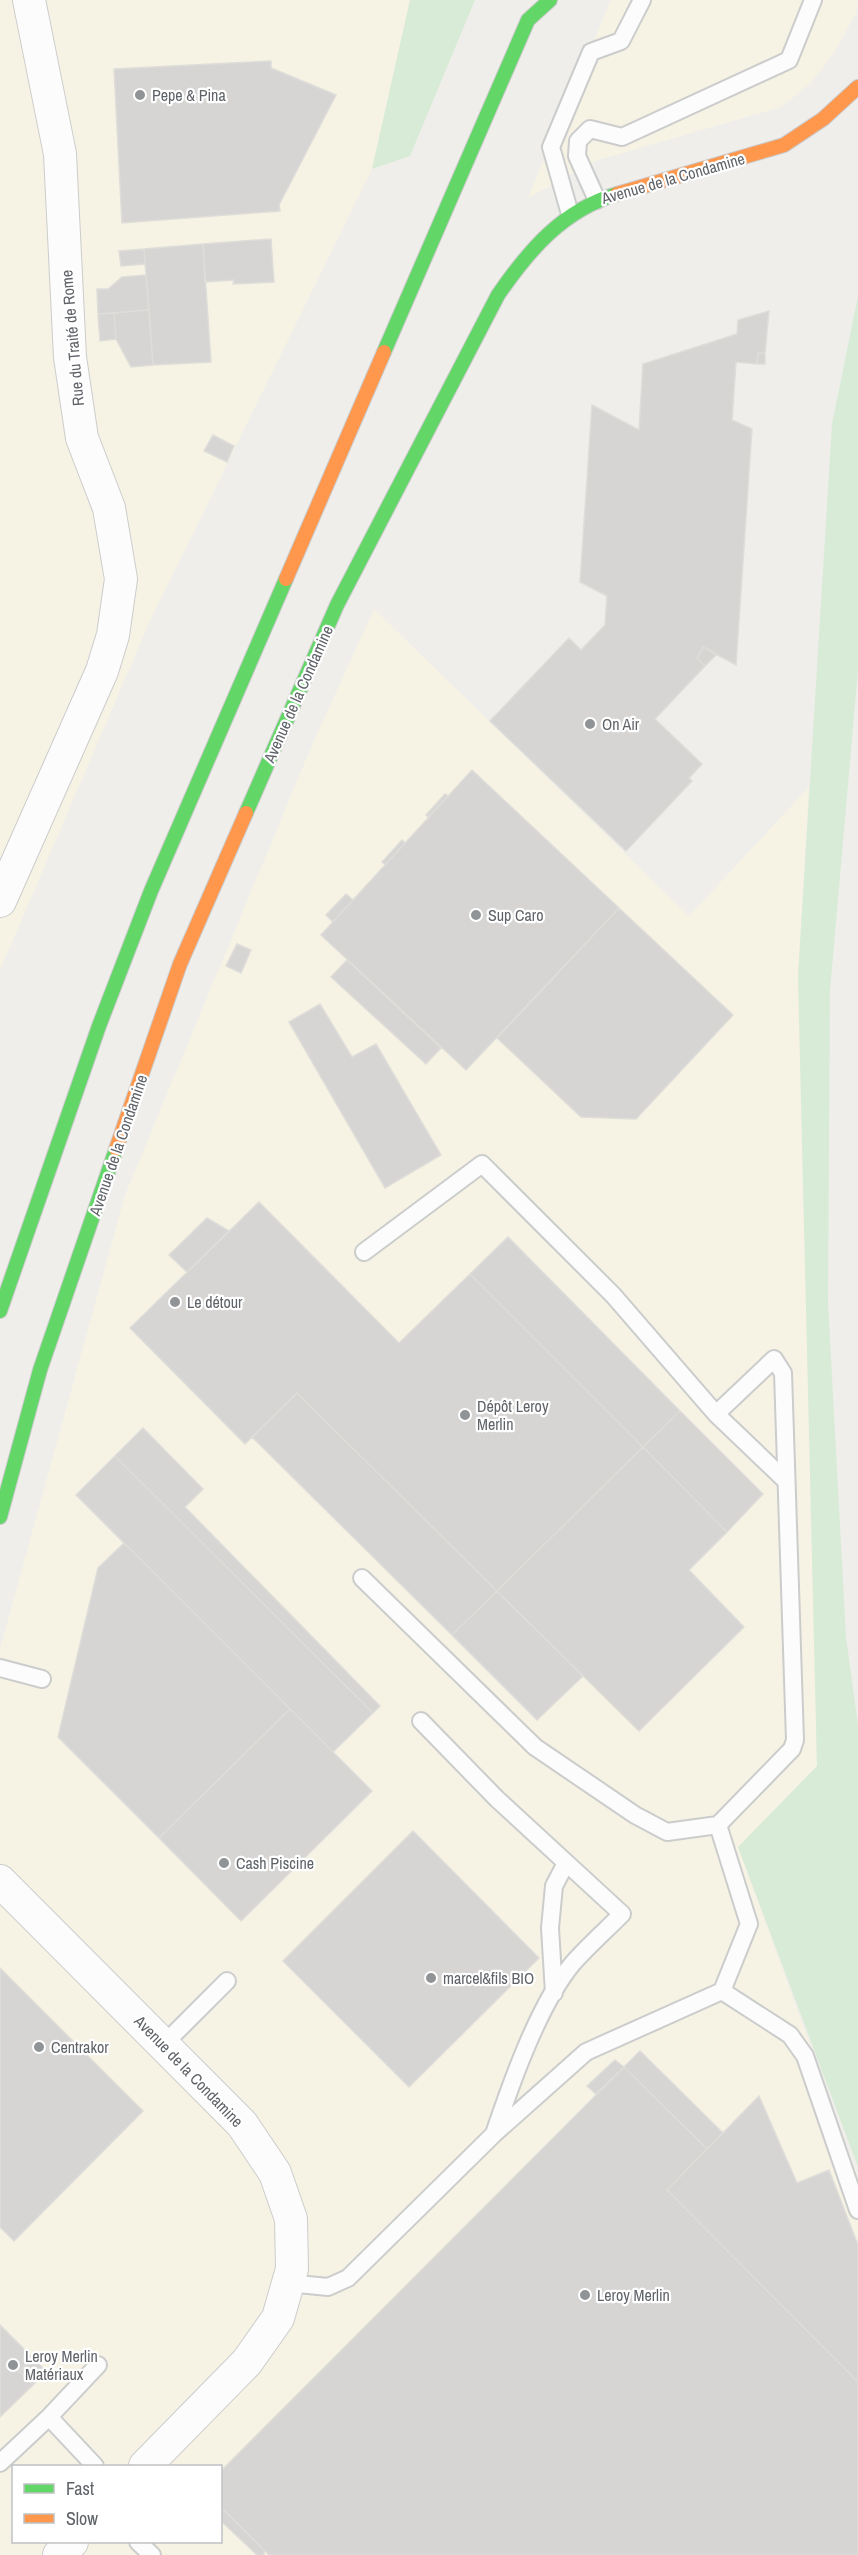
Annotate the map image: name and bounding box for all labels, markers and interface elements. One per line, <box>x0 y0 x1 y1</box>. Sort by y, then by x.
place label: Pepe & Pina <box>152 84 226 106</box>
marker: Pepe & Pina <box>133 88 147 102</box>
street label: Avenue de la Condamine <box>598 147 747 209</box>
street label: Rue du Traité de Rome <box>55 269 89 407</box>
street label: Avenue de la Condamine <box>257 622 338 767</box>
place label: On Air <box>602 713 640 735</box>
marker: On Air <box>583 717 597 731</box>
place label: Sup Caro <box>488 904 543 926</box>
marker: Sup Caro <box>469 908 483 922</box>
street label: Avenue de la Condamine <box>83 1072 152 1219</box>
place label: Le détour <box>187 1291 243 1313</box>
marker: Le détour <box>168 1295 182 1309</box>
place label: Dépôt Leroy Merlin <box>477 1395 549 1435</box>
marker: Dépôt Leroy Merlin <box>458 1408 472 1422</box>
place label: Cash Piscine <box>236 1852 314 1874</box>
marker: Cash Piscine <box>217 1856 231 1870</box>
place label: marcel&fils BIO <box>443 1967 534 1989</box>
marker: marcel&fils BIO <box>424 1971 438 1985</box>
street label: Avenue de la Condamine <box>129 2009 248 2132</box>
place label: Centrakor <box>51 2036 109 2058</box>
marker: Centrakor <box>32 2040 46 2054</box>
place label: Leroy Merlin <box>597 2284 670 2306</box>
marker: Leroy Merlin <box>578 2288 592 2302</box>
place label: Leroy Merlin Matériaux <box>25 2345 98 2385</box>
marker: Leroy Merlin Matériaux <box>6 2358 20 2372</box>
legend <box>12 2465 222 2543</box>
text: Fast <box>66 2476 94 2501</box>
text: Slow <box>66 2506 98 2531</box>

